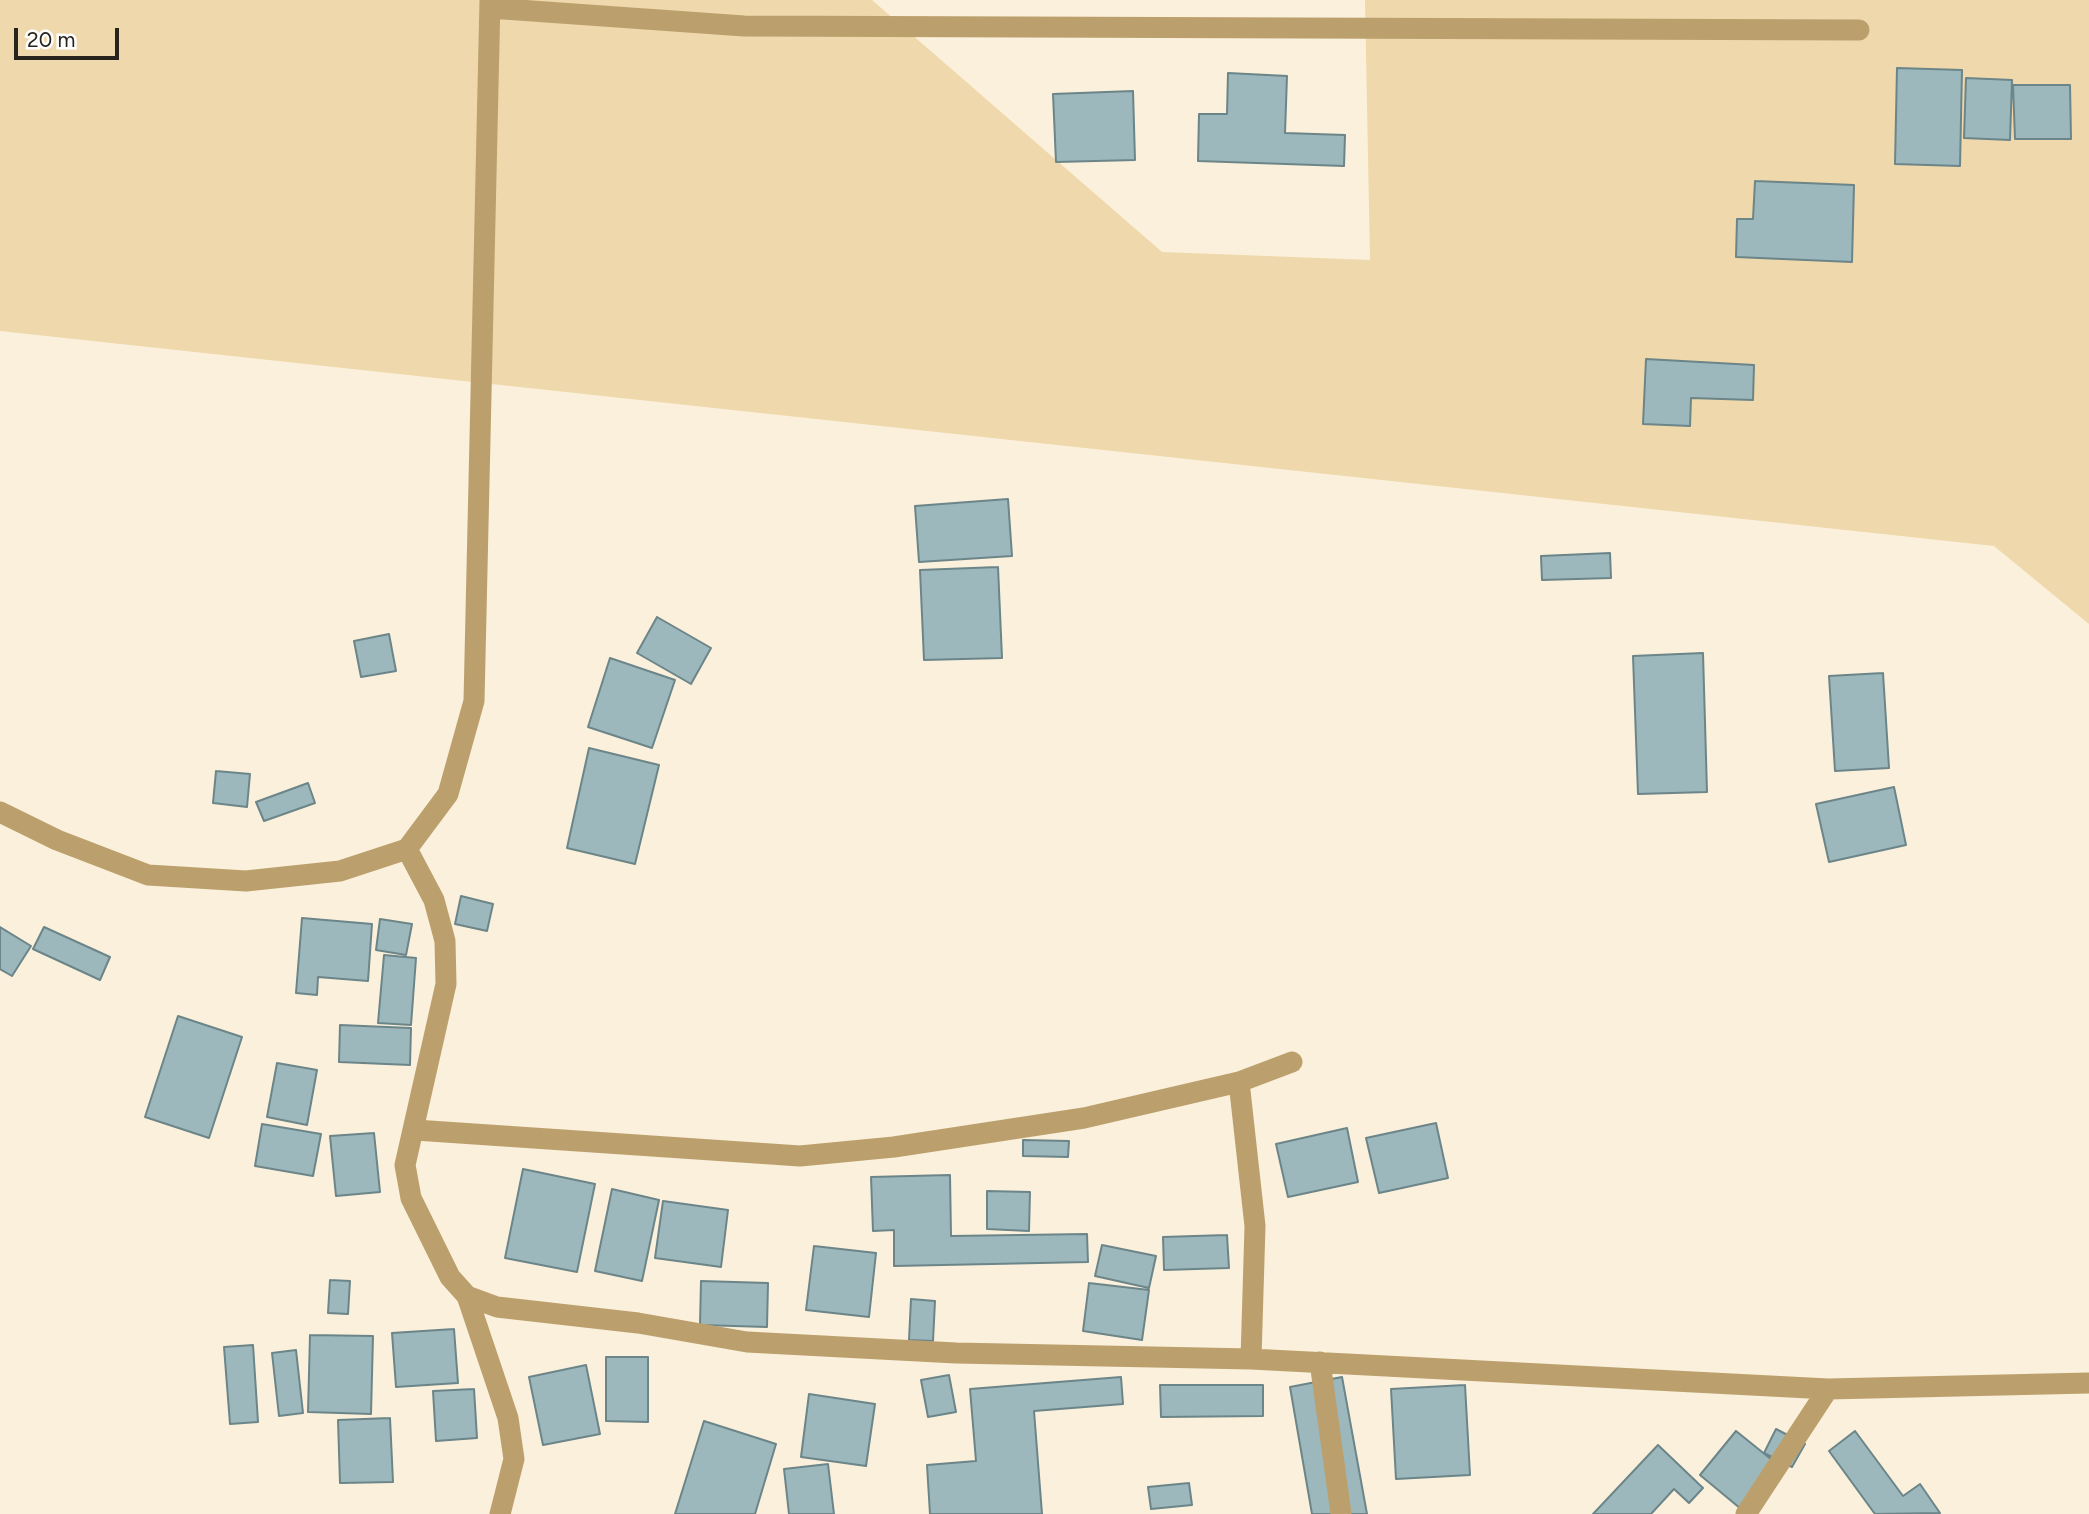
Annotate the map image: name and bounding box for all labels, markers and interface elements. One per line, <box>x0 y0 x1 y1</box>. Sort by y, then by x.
scale bar <box>18 14 122 58</box>
text: 20 m <box>27 27 75 52</box>

